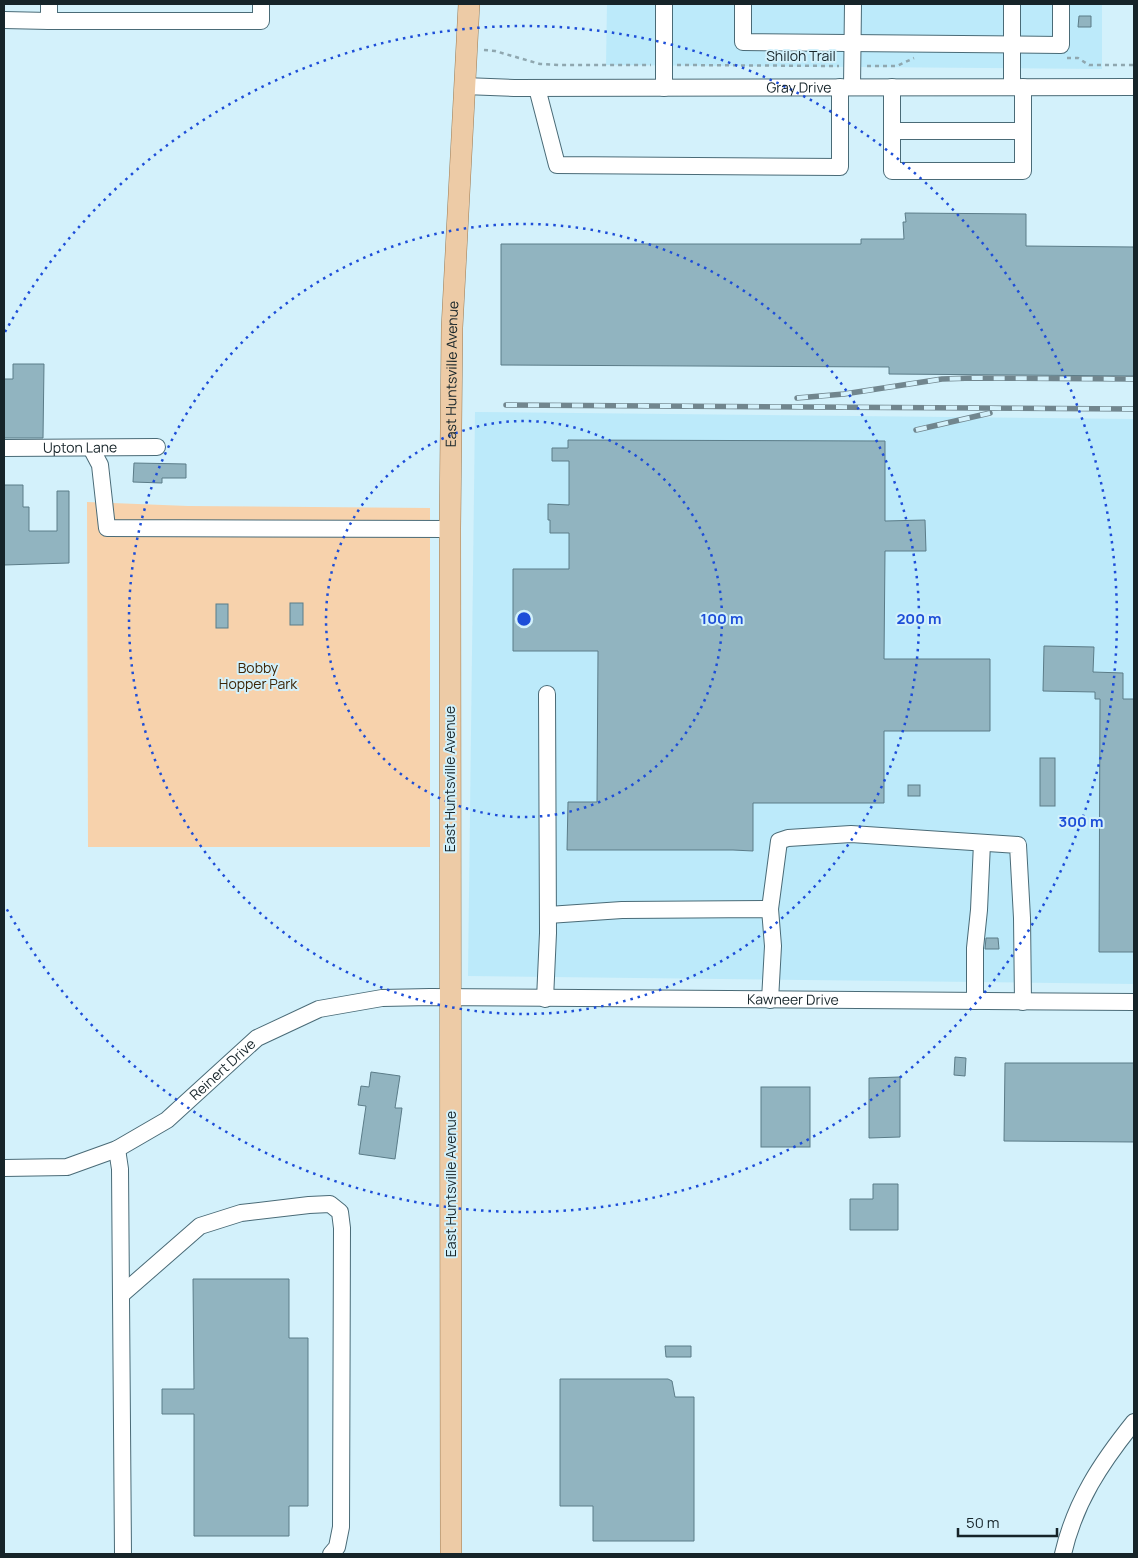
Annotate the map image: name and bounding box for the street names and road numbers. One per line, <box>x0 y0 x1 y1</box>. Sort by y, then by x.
street label: Shiloh Trail <box>766 46 836 65</box>
street label: Gray Drive <box>766 77 831 97</box>
street label: East Huntsville Avenue <box>441 300 462 447</box>
street label: Upton Lane <box>43 437 117 457</box>
street label: East Huntsville Avenue <box>440 706 459 852</box>
street label: Kawneer Drive <box>747 989 839 1009</box>
street label: Reinert Drive <box>185 1034 259 1104</box>
street label: East Huntsville Avenue <box>441 1111 460 1257</box>

